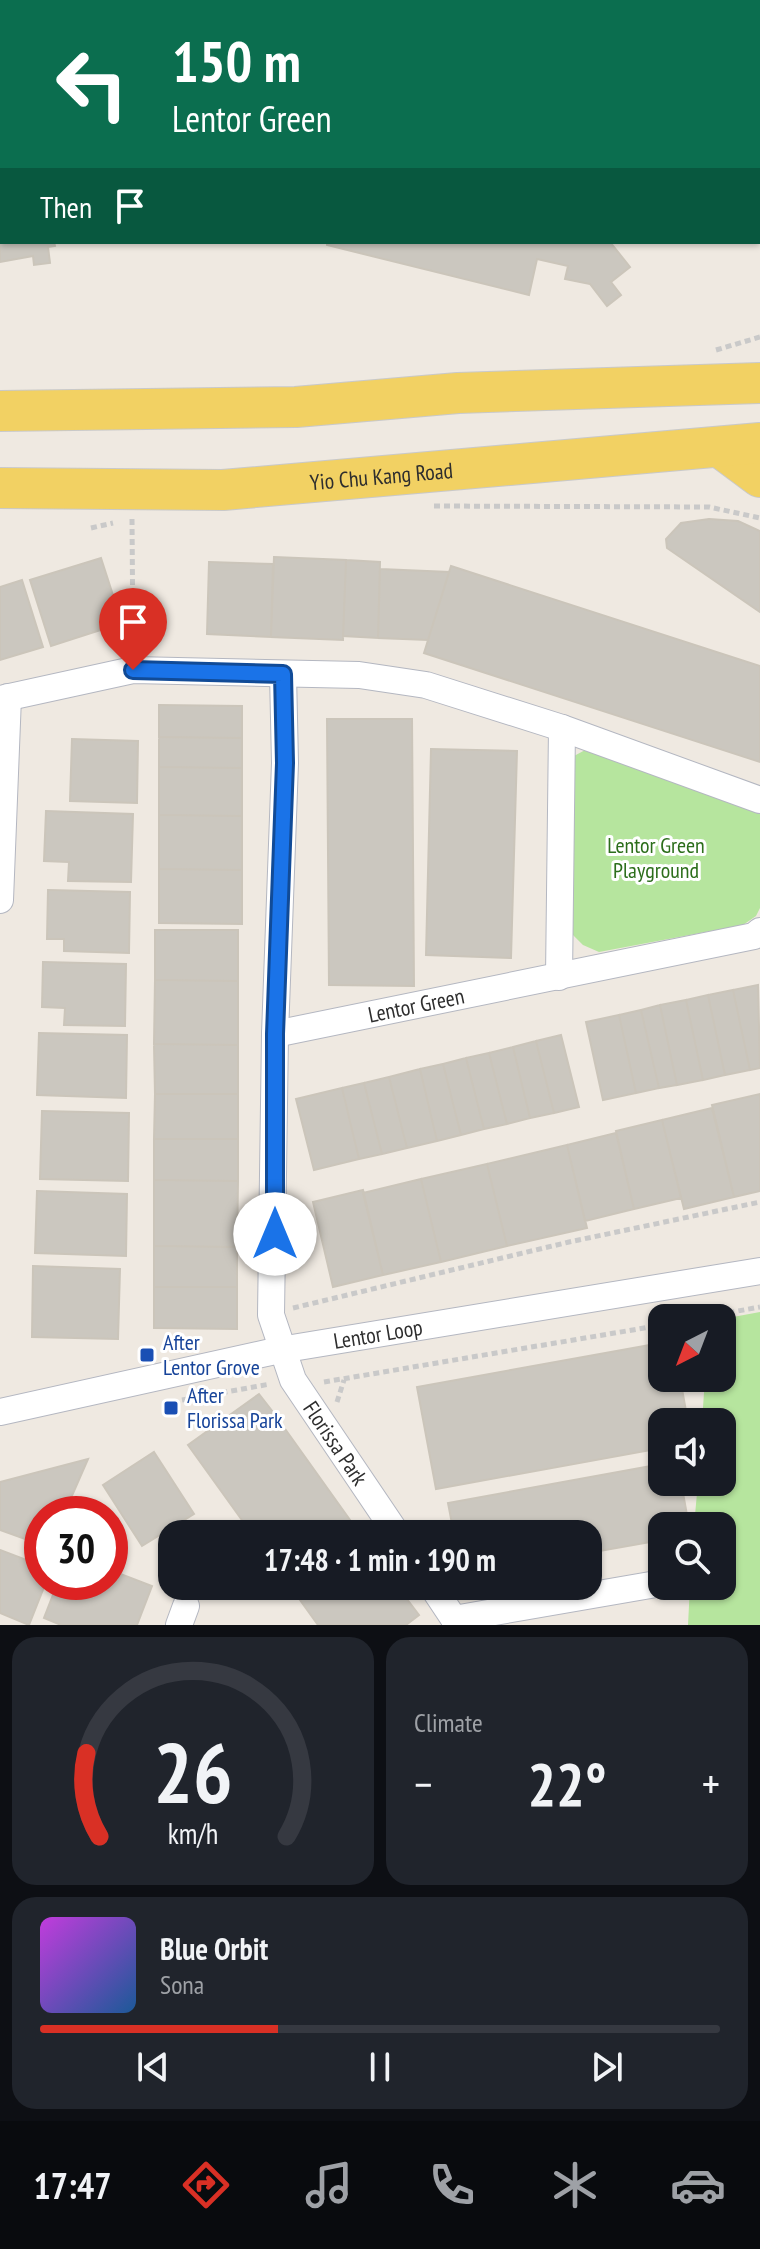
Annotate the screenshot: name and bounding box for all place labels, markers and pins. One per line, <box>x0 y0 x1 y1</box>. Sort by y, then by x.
pin <box>99 588 167 670</box>
place label: After Lentor Grove <box>163 1328 260 1381</box>
marker: After Lentor Grove <box>138 1346 156 1364</box>
place label: After Florissa Park <box>187 1381 283 1434</box>
marker: After Florissa Park <box>162 1399 180 1417</box>

